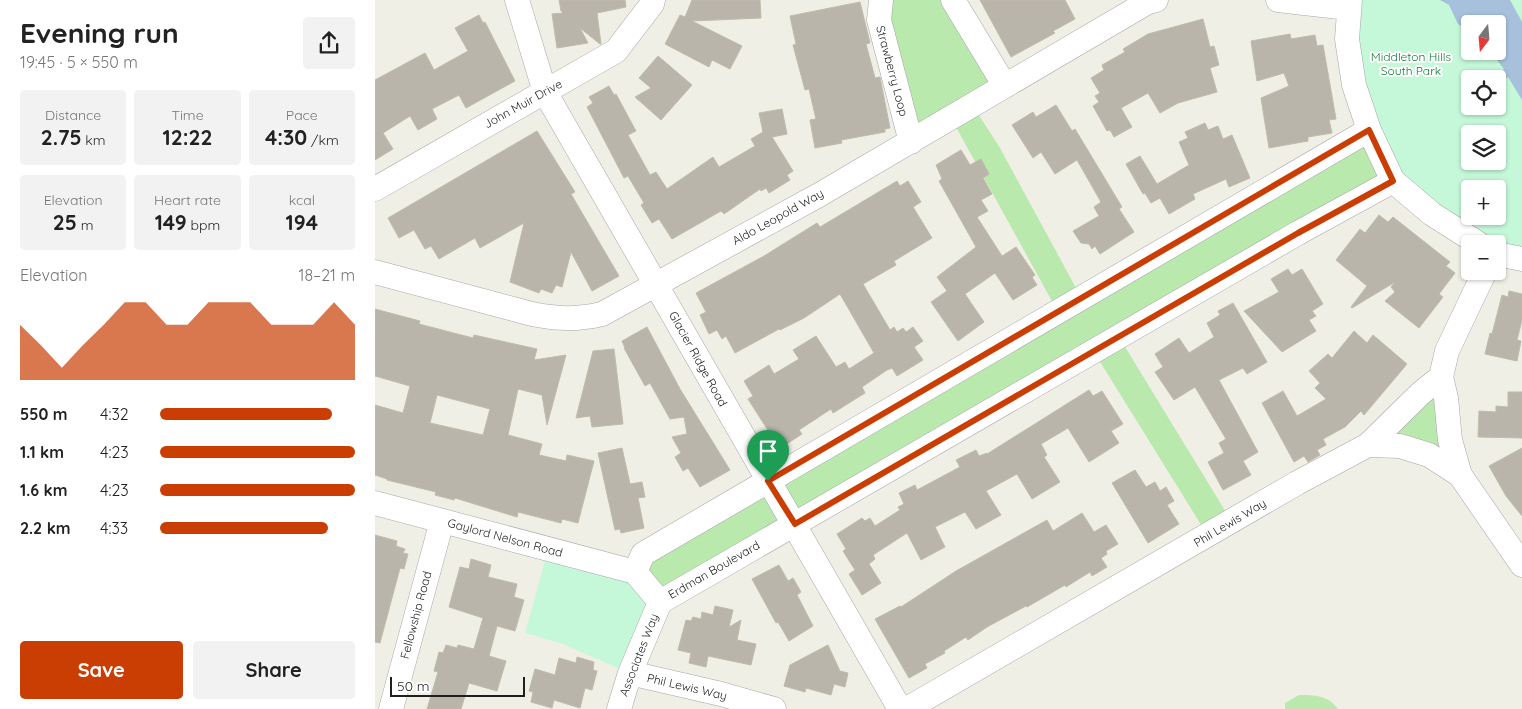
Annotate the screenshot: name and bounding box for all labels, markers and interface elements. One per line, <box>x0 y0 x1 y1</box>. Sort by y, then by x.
text: Evening run <box>20 15 179 50</box>
north arrow <box>1461 15 1506 60</box>
map controls <box>1461 15 1506 280</box>
button: share <box>303 17 355 69</box>
street label: Strawberry Loop <box>873 24 912 118</box>
park label: Middleton Hills South Park <box>1371 49 1452 78</box>
text: 19:45 · 5 × 550 m <box>20 52 138 72</box>
button: locate <box>1461 70 1506 115</box>
street label: John Muir Drive <box>481 76 565 131</box>
text: Distance <box>45 106 101 124</box>
text: Time <box>171 106 204 124</box>
text: Pace <box>286 106 318 124</box>
text: 2.75 <box>41 124 82 150</box>
text: 12:22 <box>163 124 212 150</box>
text: 4:30 <box>265 124 307 150</box>
button: layers <box>1461 125 1506 170</box>
text: km <box>82 131 106 149</box>
text: /km <box>307 131 339 149</box>
button: + <box>1461 180 1506 225</box>
street label: Aldo Leopold Way <box>730 185 826 248</box>
text: Elevation <box>44 191 103 209</box>
text: Heart rate <box>154 191 221 209</box>
text: kcal <box>289 191 315 209</box>
text: 25 <box>53 209 77 235</box>
text: 149 <box>155 209 187 235</box>
text: 194 <box>286 209 318 235</box>
text: m <box>77 216 93 234</box>
text: bpm <box>187 216 220 234</box>
button: − <box>1461 235 1506 280</box>
text: Elevation <box>20 265 87 285</box>
text: 18–21 m <box>299 265 355 285</box>
street label: Glacier Ridge Road <box>666 308 731 409</box>
text: 550 m <box>20 404 68 424</box>
text: 4:32 <box>100 404 129 424</box>
pin <box>747 430 789 481</box>
icon: arrive <box>754 437 782 465</box>
text: 1.1 km <box>20 442 64 462</box>
text: 4:23 <box>100 442 129 462</box>
text: 1.6 km <box>20 480 67 500</box>
text: 4:23 <box>100 480 129 500</box>
street label: Phil Lewis Way <box>1191 495 1269 550</box>
street label: Gaylord Nelson Road <box>446 515 564 560</box>
text: 2.2 km <box>20 518 71 538</box>
text: 4:33 <box>100 518 128 538</box>
street label: Erdman Boulevard <box>665 537 762 602</box>
street label: Fellowship Road <box>397 569 434 660</box>
street label: Associates Way <box>616 611 661 698</box>
button: Save <box>20 641 183 699</box>
button: Share <box>193 641 355 699</box>
street label: Phil Lewis Way <box>646 670 729 703</box>
scale bar <box>390 674 525 697</box>
text: 50 m <box>397 677 430 695</box>

